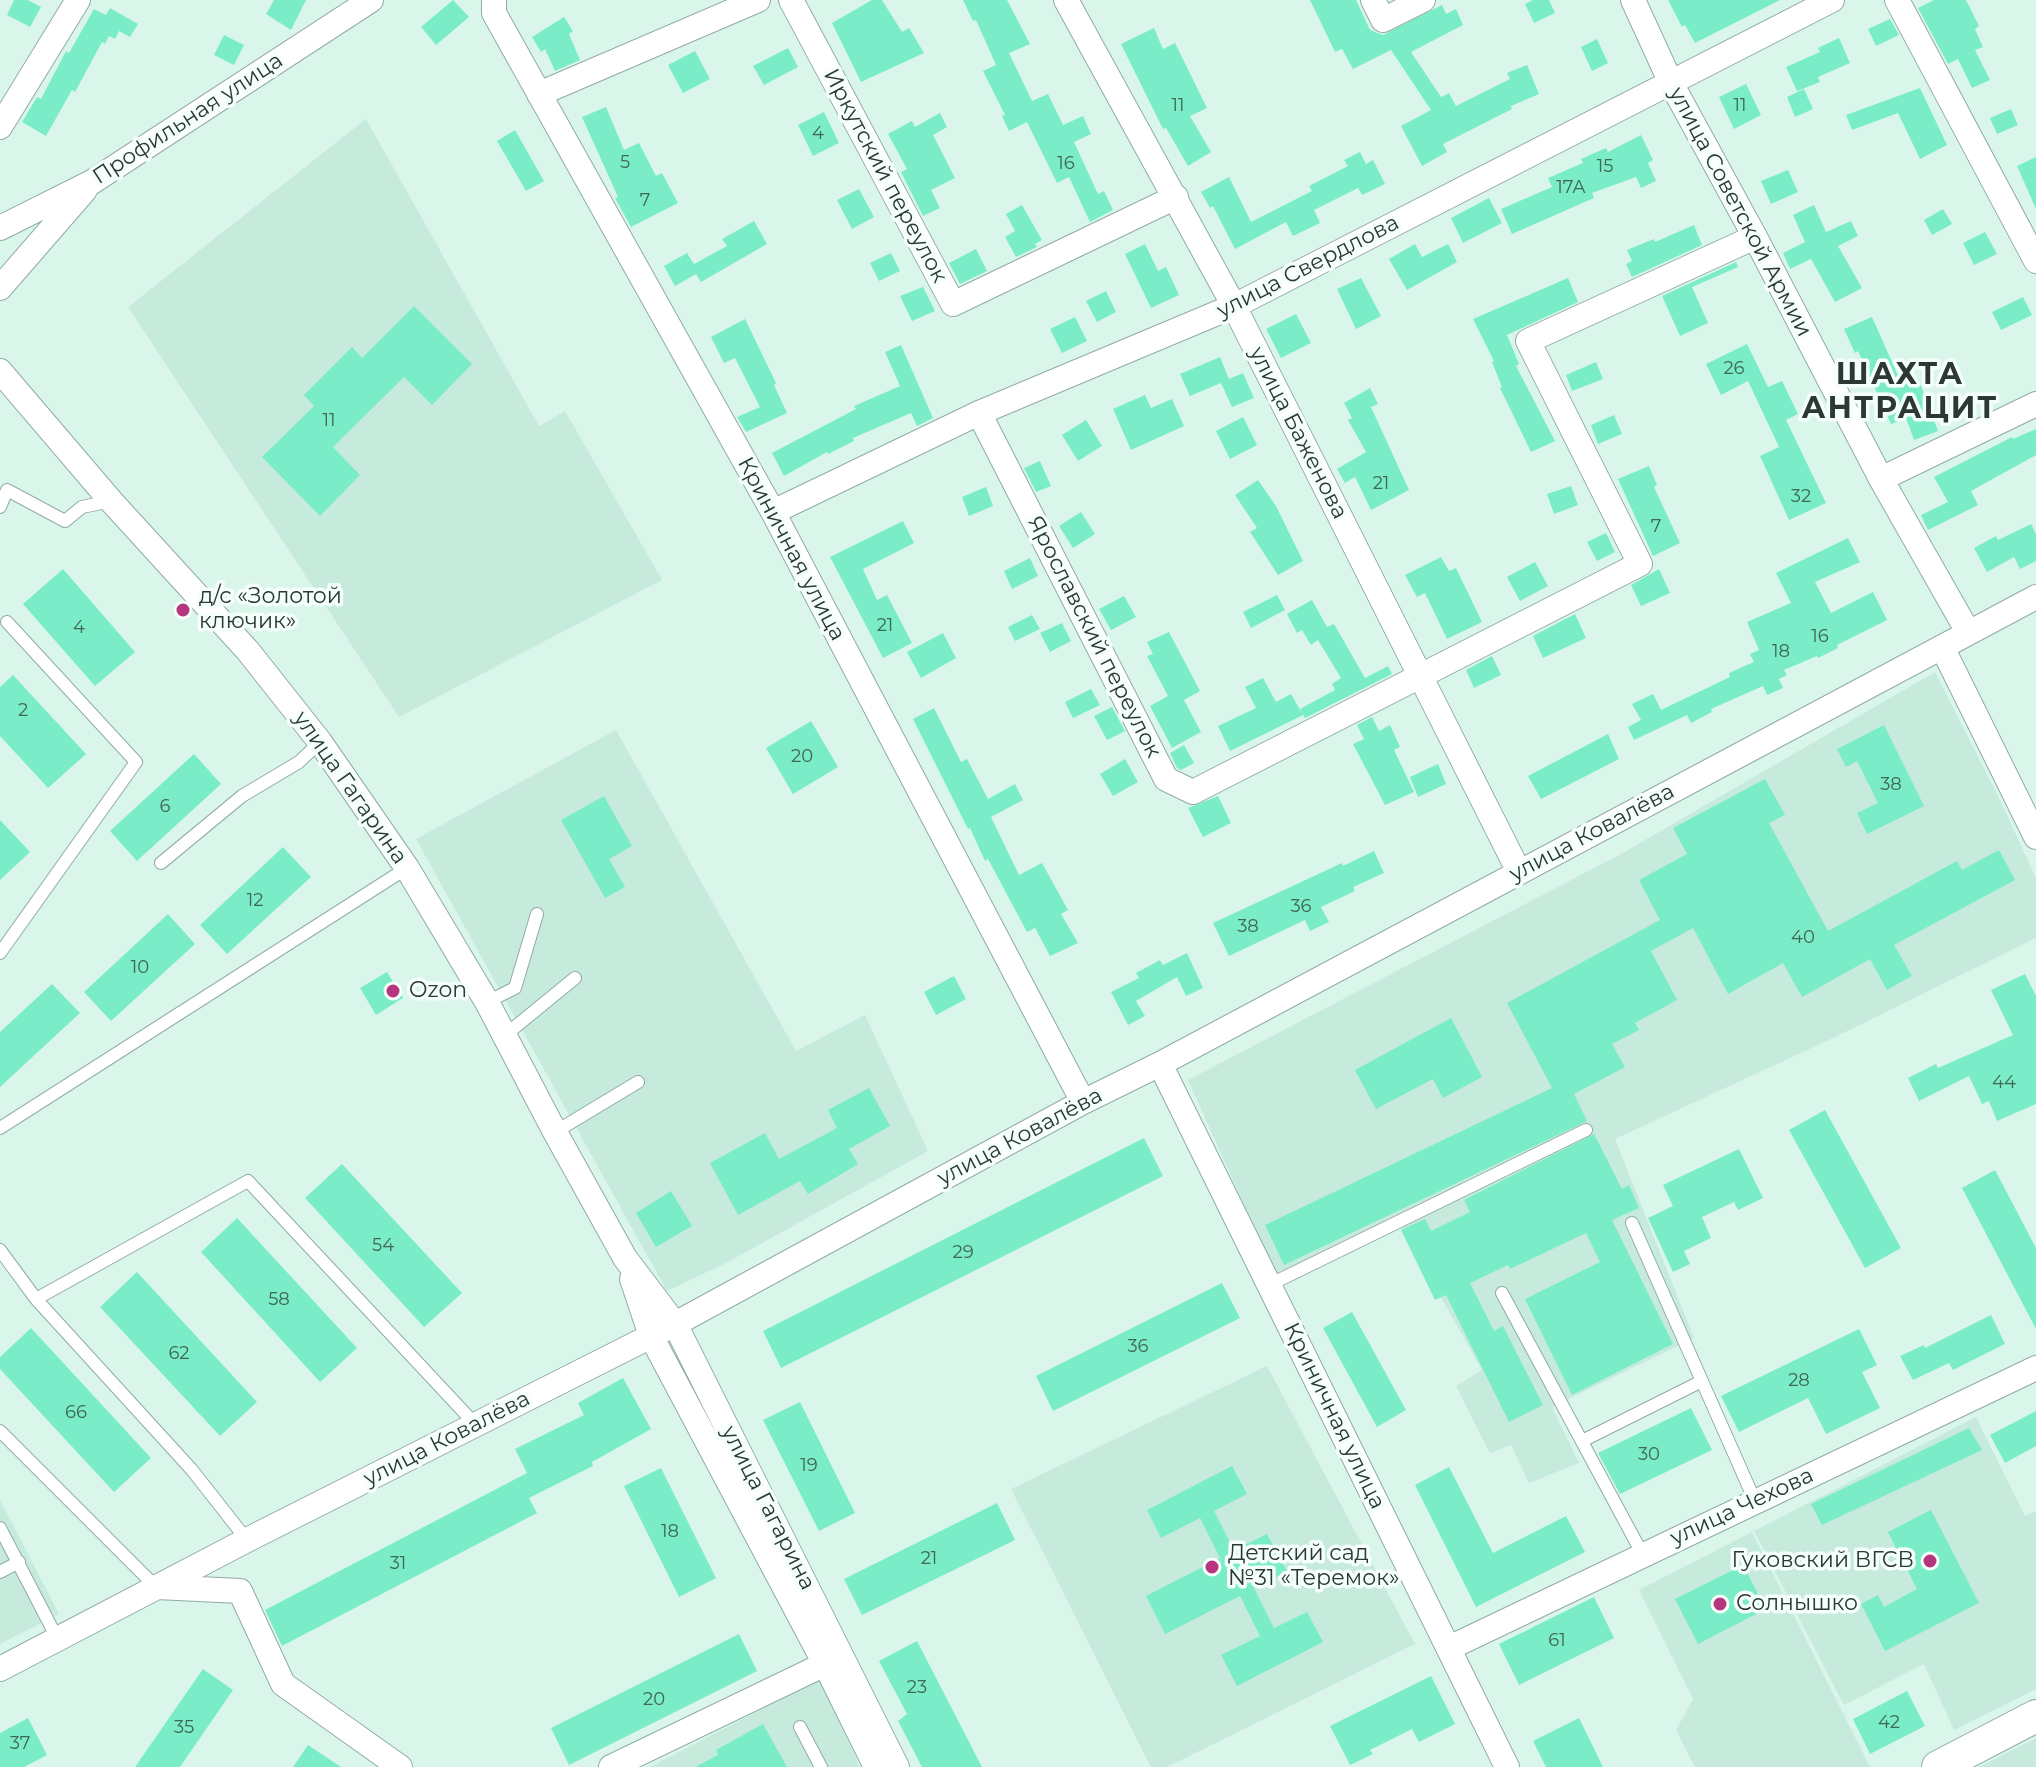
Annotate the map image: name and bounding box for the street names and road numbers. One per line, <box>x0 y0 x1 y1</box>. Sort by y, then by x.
street label: Профильная улица <box>88 48 288 190</box>
street label: Иркутский переулок <box>817 65 953 287</box>
street label: улица Советской Армии <box>1663 83 1817 341</box>
street label: улица Свердлова <box>1213 210 1403 324</box>
street label: улица Баженова <box>1243 343 1353 523</box>
street label: Криничная улица <box>731 453 851 645</box>
street label: Ярославский переулок <box>1021 512 1167 762</box>
street label: улица Гагарина <box>287 707 413 869</box>
street label: улица Ковалёва <box>1505 778 1679 888</box>
street label: улица Ковалёва <box>933 1082 1107 1192</box>
street label: Криничная улица <box>1277 1319 1391 1513</box>
street label: улица Ковалёва <box>359 1386 535 1492</box>
street label: улица Гагарина <box>715 1422 821 1594</box>
street label: улица Чехова <box>1666 1462 1818 1552</box>

